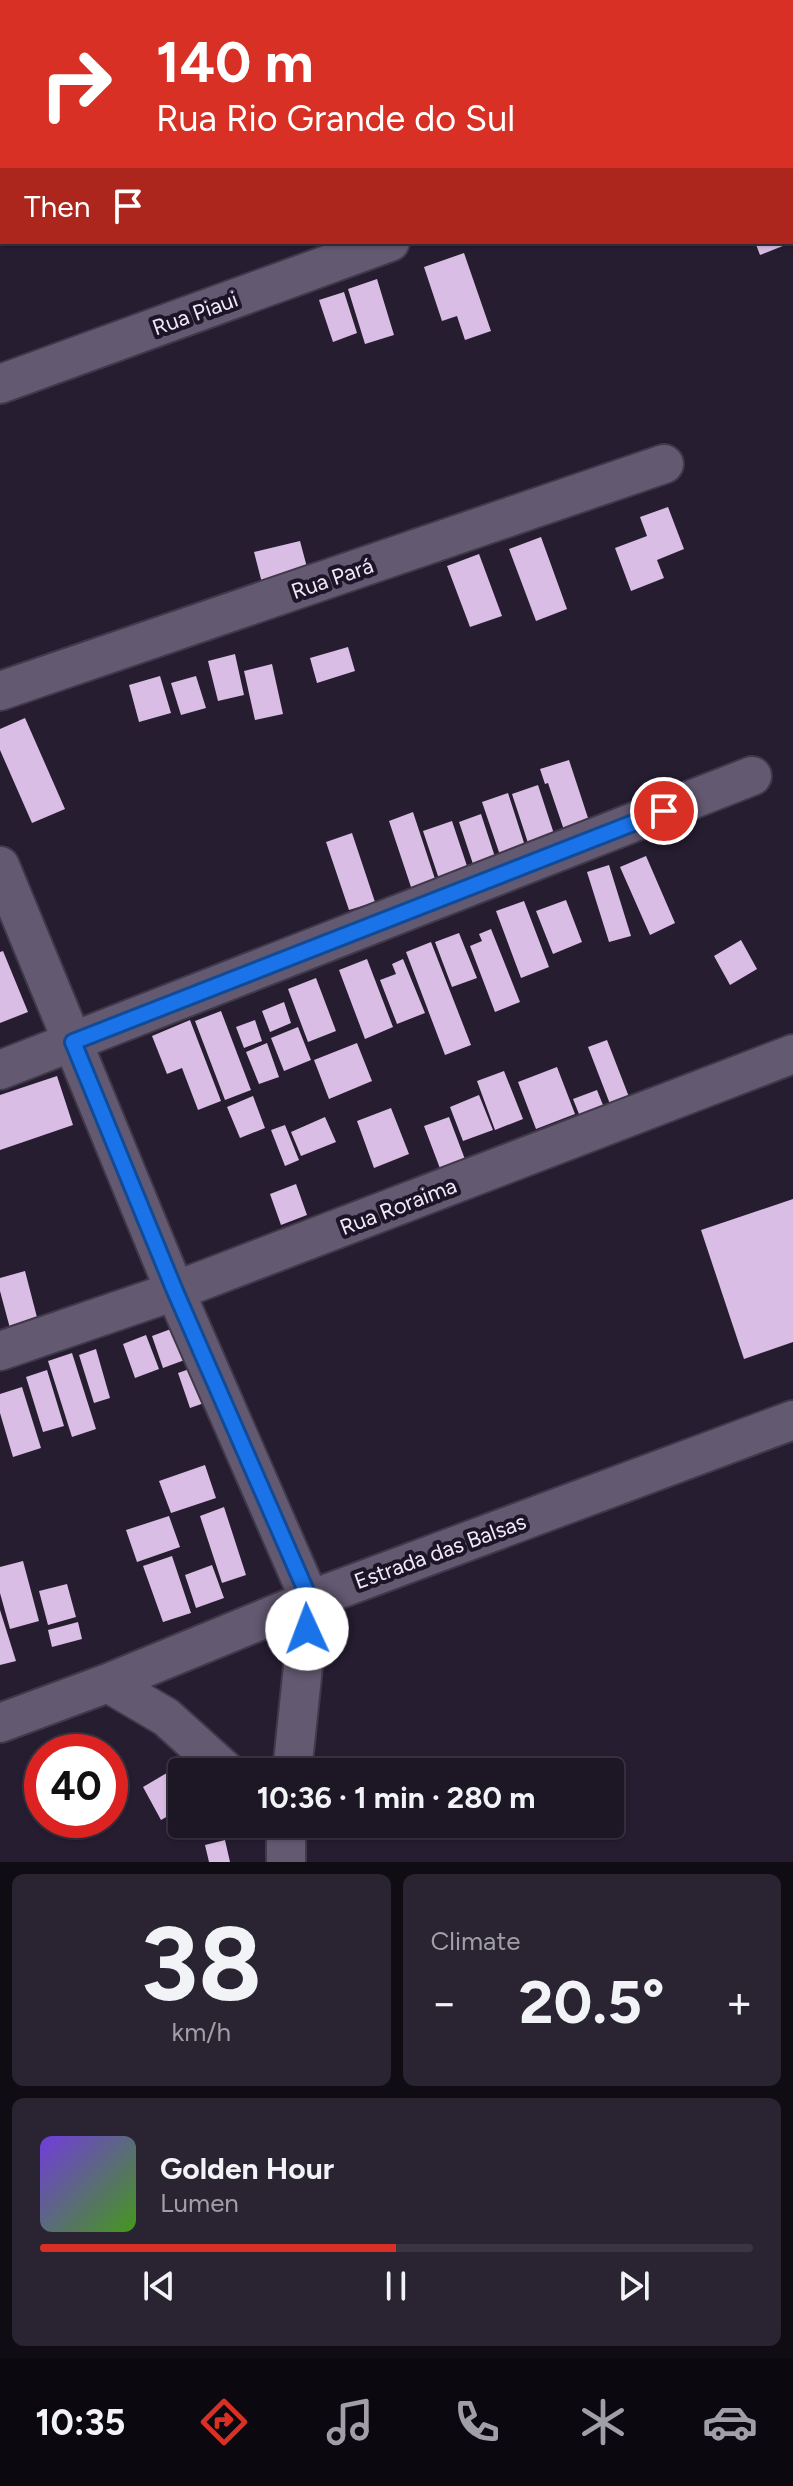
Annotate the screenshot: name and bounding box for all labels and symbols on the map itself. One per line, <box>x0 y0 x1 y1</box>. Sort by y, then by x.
street label: Rua Piaui <box>149 286 242 341</box>
street label: Rua Pará <box>288 552 377 605</box>
pin <box>630 777 698 845</box>
street label: Rua Roraima <box>336 1172 460 1241</box>
street label: Estrada das Balsas <box>351 1508 530 1595</box>
position arrow <box>265 1587 349 1671</box>
speed limit sign: 40 <box>24 1734 128 1838</box>

